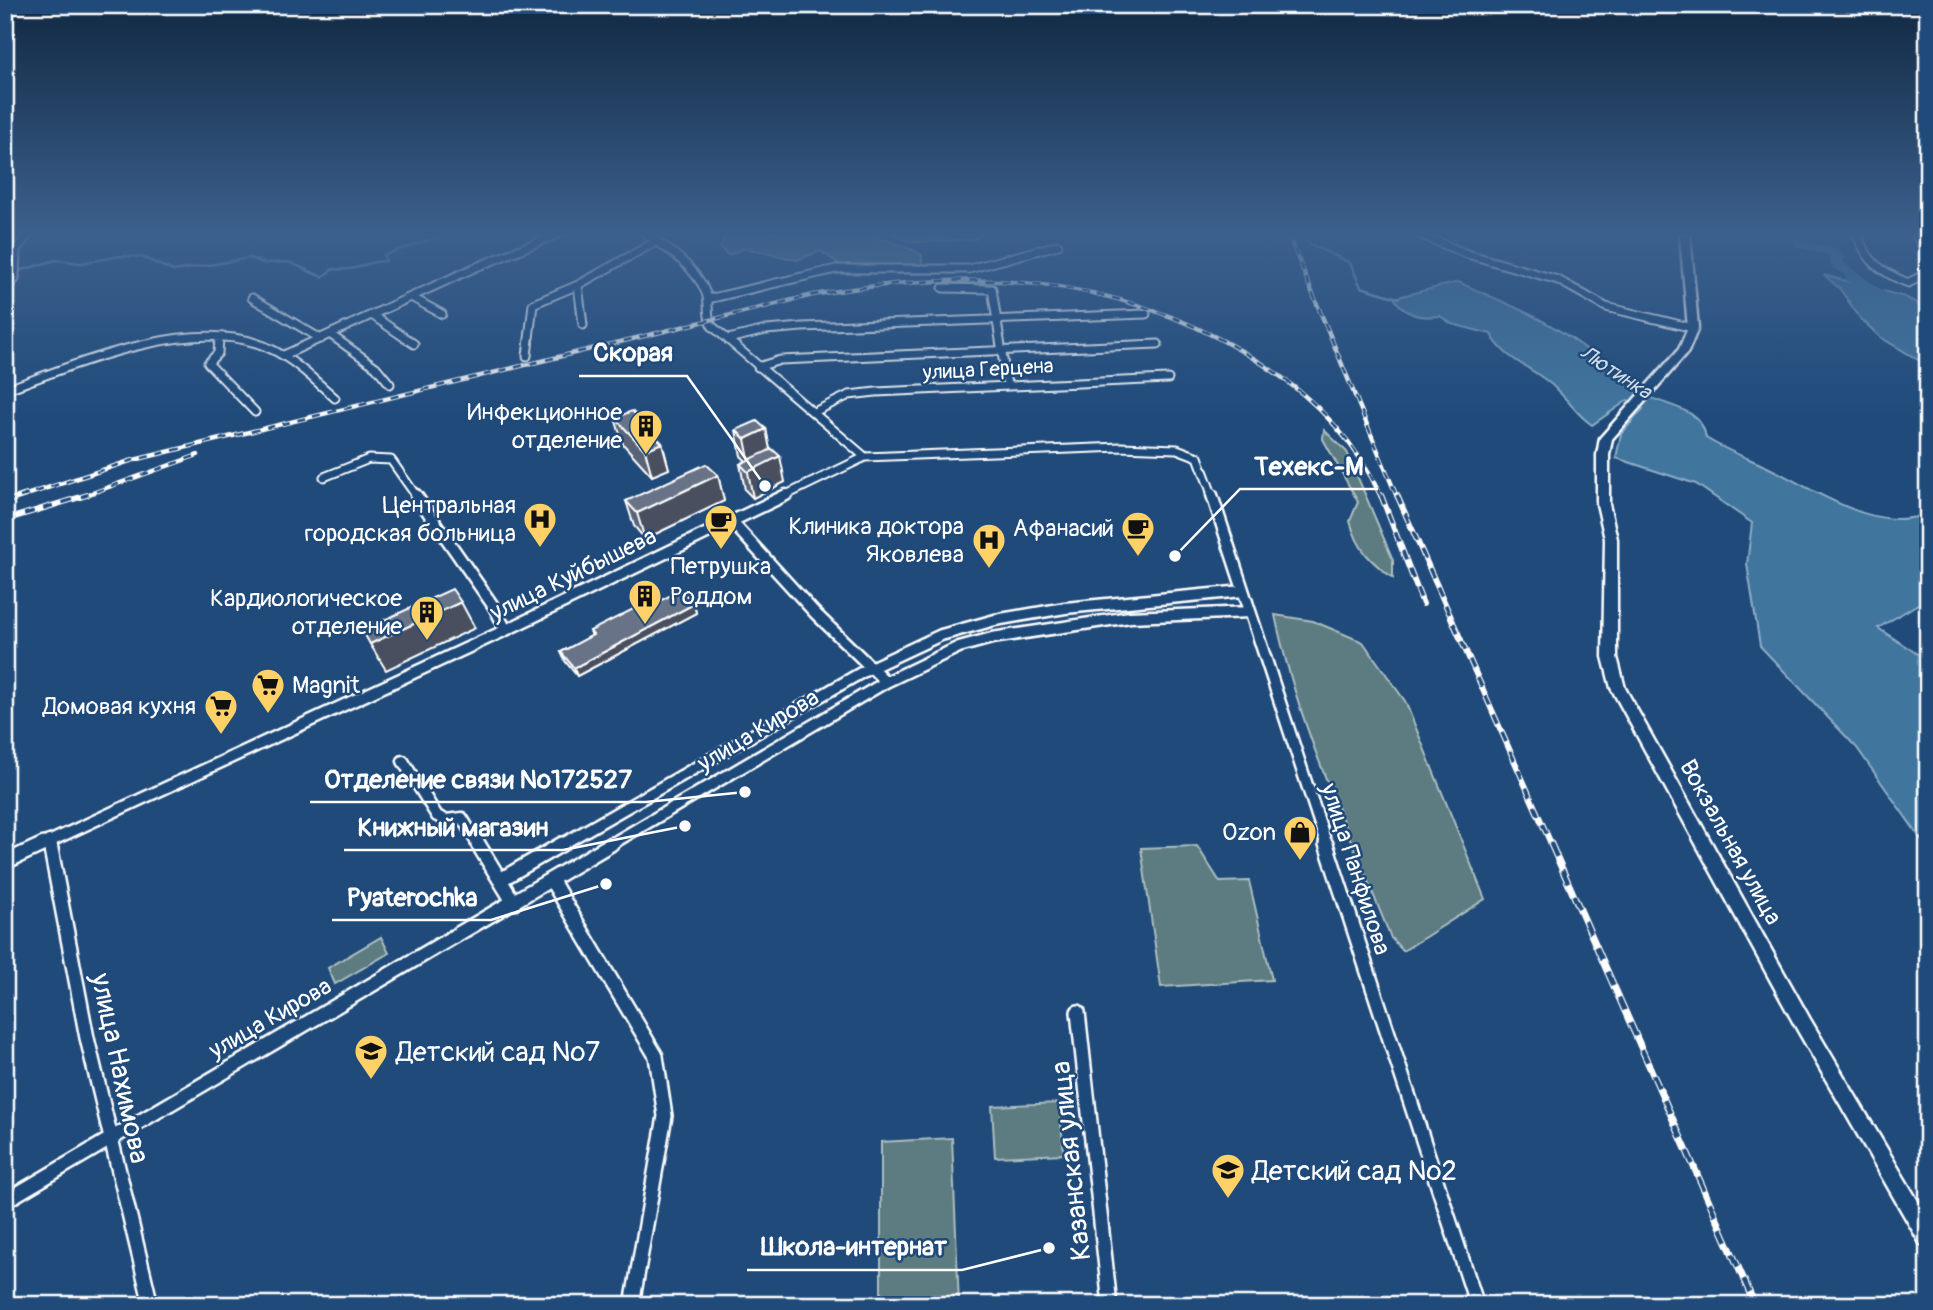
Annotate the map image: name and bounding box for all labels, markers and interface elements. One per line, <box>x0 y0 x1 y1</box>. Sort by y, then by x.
callout: Скорая <box>579 329 687 376</box>
text: Скорая <box>593 337 673 369</box>
water label: Лютинка <box>1575 339 1658 406</box>
street label: улица Герцена <box>921 353 1054 386</box>
place label: Инфекционное отделение <box>467 398 622 455</box>
building icon: Инфекционное отделение <box>627 407 665 456</box>
callout: Техекс-М <box>1240 442 1378 489</box>
text: Техекс-М <box>1253 451 1364 483</box>
place label: Центральная городская больница <box>305 491 516 548</box>
hospital icon: Центральная городская больница <box>521 500 559 549</box>
cafe icon: Петрушка <box>702 502 740 551</box>
cafe icon: Афанасий <box>1119 509 1157 558</box>
place label: Клиника доктора Яковлева <box>788 512 964 569</box>
place label: Афанасий <box>1013 514 1114 543</box>
hospital icon: Клиника доктора Яковлева <box>970 521 1008 570</box>
street label: улица Куйбышева <box>484 522 661 628</box>
place label: Петрушка <box>671 552 771 581</box>
building icon: Роддом <box>626 577 664 626</box>
place label: Роддом <box>670 582 752 611</box>
place label: Кардиологическое отделение <box>210 584 402 641</box>
building icon: Кардиологическое отделение <box>408 593 446 642</box>
supermarket icon: Magnit <box>249 666 287 715</box>
place label: Magnit <box>292 671 360 700</box>
street label: улица Кирова <box>691 683 824 779</box>
supermarket icon: Домовая кухня <box>202 687 240 736</box>
place label: Домовая кухня <box>42 692 196 721</box>
street label: Вокзальная улица <box>1673 754 1788 930</box>
callout: Отделение связи №172527 <box>310 755 646 802</box>
text: Отделение связи №172527 <box>324 764 632 796</box>
street label: улица Панфилова <box>1314 779 1397 959</box>
callout: Книжный магазин <box>344 803 563 850</box>
text: Книжный магазин <box>357 812 549 844</box>
shop icon: Ozon <box>1281 813 1319 862</box>
place label: Ozon <box>1222 818 1276 847</box>
callout: Pyaterochka <box>332 873 491 920</box>
text: Pyaterochka <box>346 882 478 914</box>
street label: улица Нахимова <box>82 969 157 1166</box>
street label: улица Кирова <box>203 972 337 1066</box>
school or university icon: Детский сад №7 <box>352 1032 390 1081</box>
place label: Детский сад №7 <box>395 1035 600 1070</box>
street label: Казанская улица <box>1044 1059 1099 1262</box>
school or university icon: Детский сад №2 <box>1209 1151 1247 1200</box>
place label: Детский сад №2 <box>1251 1154 1457 1189</box>
callout: Школа-интернат <box>747 1223 962 1270</box>
text: Школа-интернат <box>760 1231 948 1263</box>

